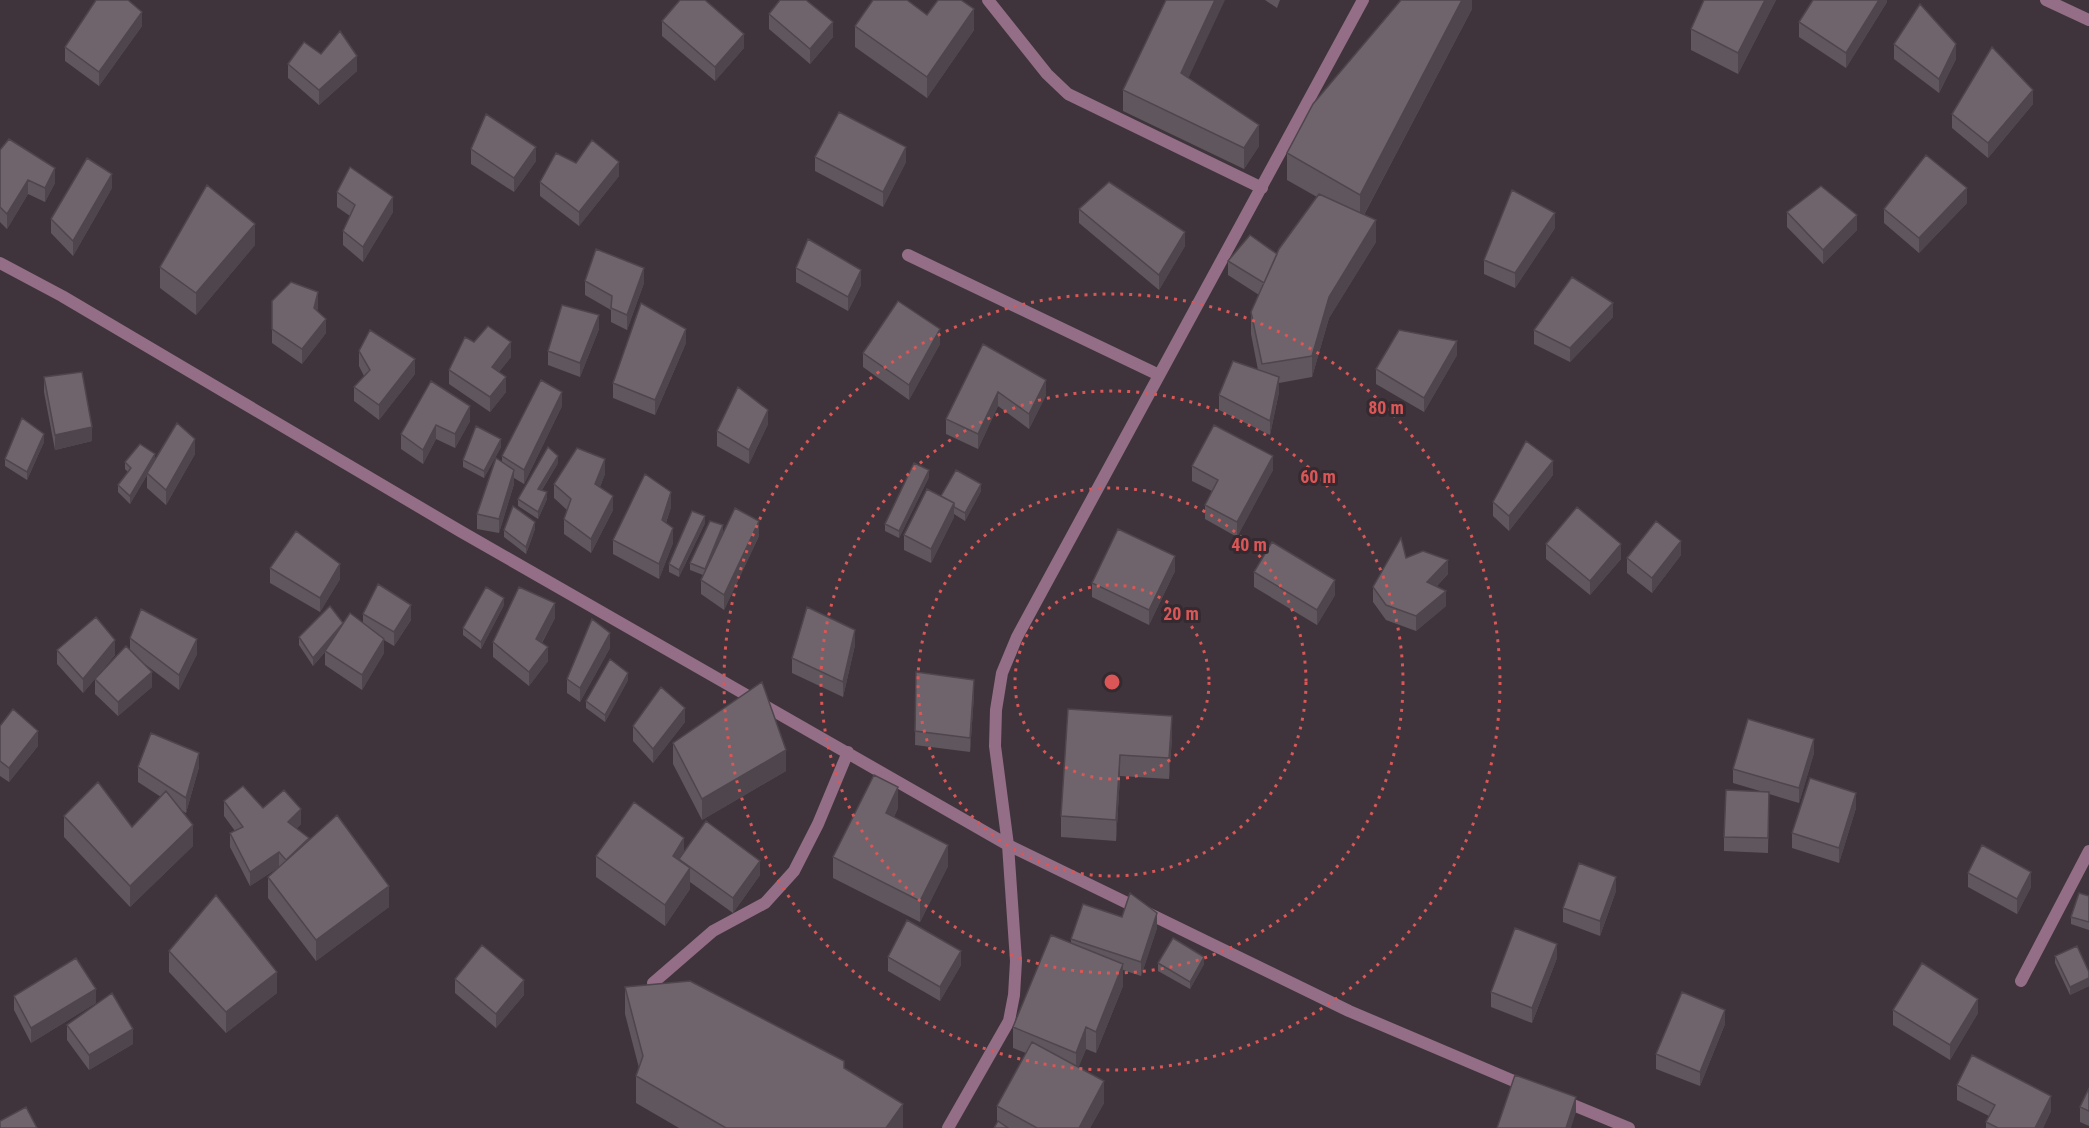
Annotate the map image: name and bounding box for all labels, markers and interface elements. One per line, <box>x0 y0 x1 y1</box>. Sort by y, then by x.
text: 80 m <box>1368 397 1404 418</box>
text: 60 m <box>1300 466 1336 487</box>
text: 40 m <box>1231 534 1267 555</box>
text: 20 m <box>1163 603 1199 624</box>
centre of rings <box>1102 672 1122 692</box>

